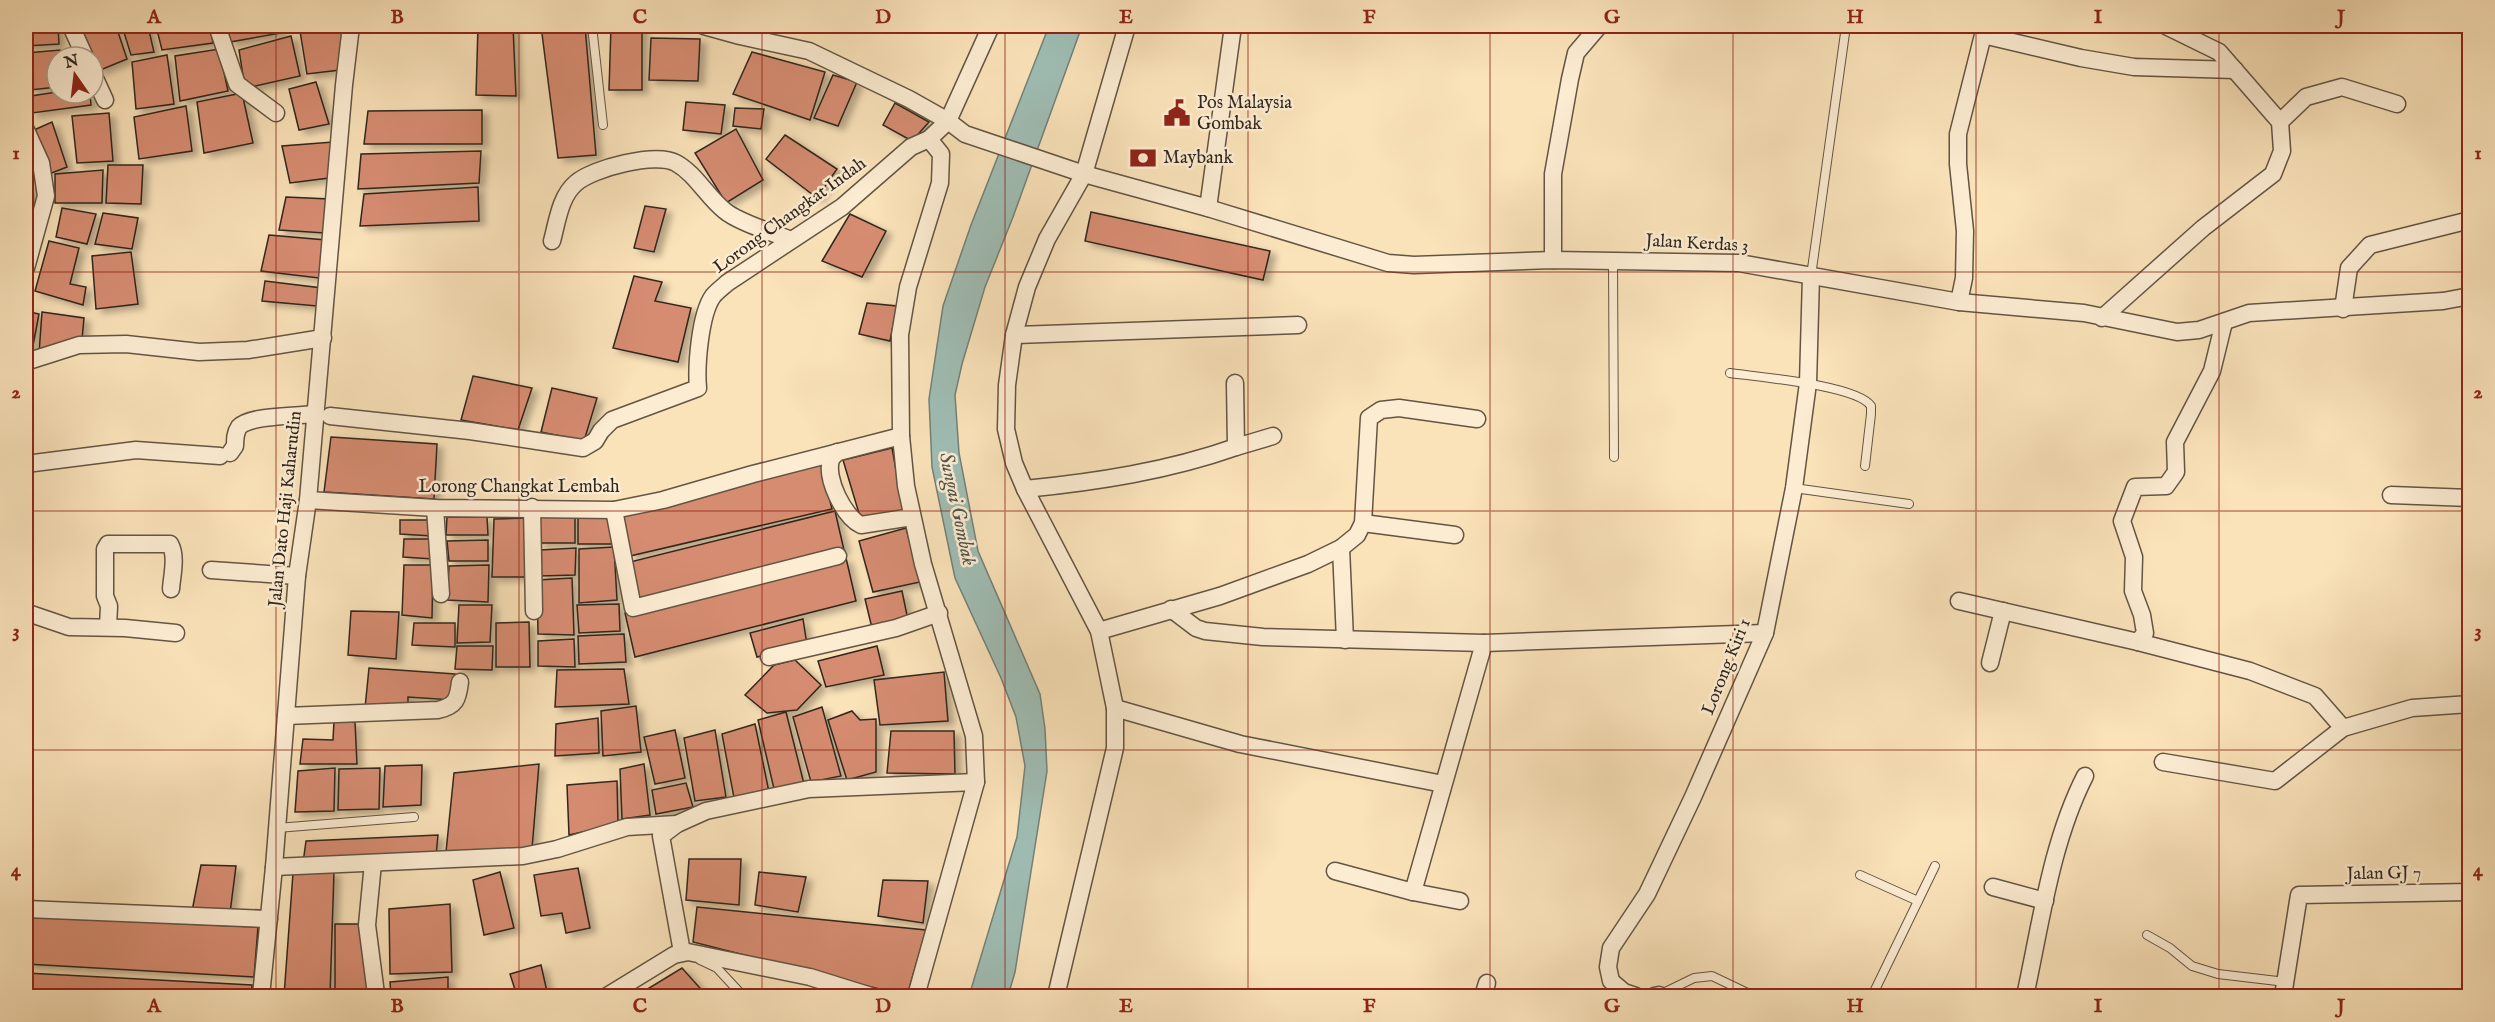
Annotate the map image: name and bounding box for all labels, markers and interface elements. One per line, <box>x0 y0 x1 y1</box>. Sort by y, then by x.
text: A <box>146 5 162 30</box>
text: B <box>390 5 404 30</box>
text: C <box>633 5 647 30</box>
text: D <box>875 5 891 30</box>
text: E <box>1119 5 1133 30</box>
text: F <box>1363 5 1376 30</box>
text: G <box>1604 5 1621 30</box>
text: H <box>1846 5 1864 30</box>
text: I <box>2094 5 2103 30</box>
text: J <box>2334 5 2346 30</box>
north arrow <box>45 45 105 105</box>
text: N <box>62 51 81 74</box>
place label: Pos Malaysia Gombak <box>1197 92 1292 136</box>
public building icon: Pos Malaysia Gombak <box>1162 98 1192 128</box>
text: 1 <box>12 141 20 166</box>
text: 1 <box>2474 141 2482 166</box>
bank icon: Maybank <box>1128 143 1158 173</box>
place label: Maybank <box>1163 147 1233 170</box>
street label: Lorong Changkat Indah <box>709 153 871 279</box>
street label: Jalan Kerdas 3 <box>1643 230 1749 258</box>
text: 2 <box>11 380 21 405</box>
text: 2 <box>2473 380 2483 405</box>
street label: Jalan Dato Haji Kaharudin <box>264 409 308 610</box>
water label: Sungai Gombak <box>932 450 981 568</box>
street label: Lorong Changkat Lembah <box>418 476 620 499</box>
street label: Lorong Kiri 1 <box>1697 615 1757 719</box>
text: 3 <box>12 619 20 644</box>
text: 3 <box>2474 619 2482 644</box>
text: 4 <box>11 858 22 883</box>
text: 4 <box>2473 858 2484 883</box>
street label: Jalan GJ 7 <box>2344 862 2422 886</box>
text: A <box>146 994 162 1019</box>
text: B <box>390 994 404 1019</box>
text: C <box>633 994 647 1019</box>
text: D <box>875 994 891 1019</box>
text: E <box>1119 994 1133 1019</box>
text: F <box>1363 994 1376 1019</box>
text: G <box>1604 994 1621 1019</box>
text: H <box>1846 994 1864 1019</box>
text: I <box>2094 994 2103 1019</box>
text: J <box>2334 994 2346 1019</box>

